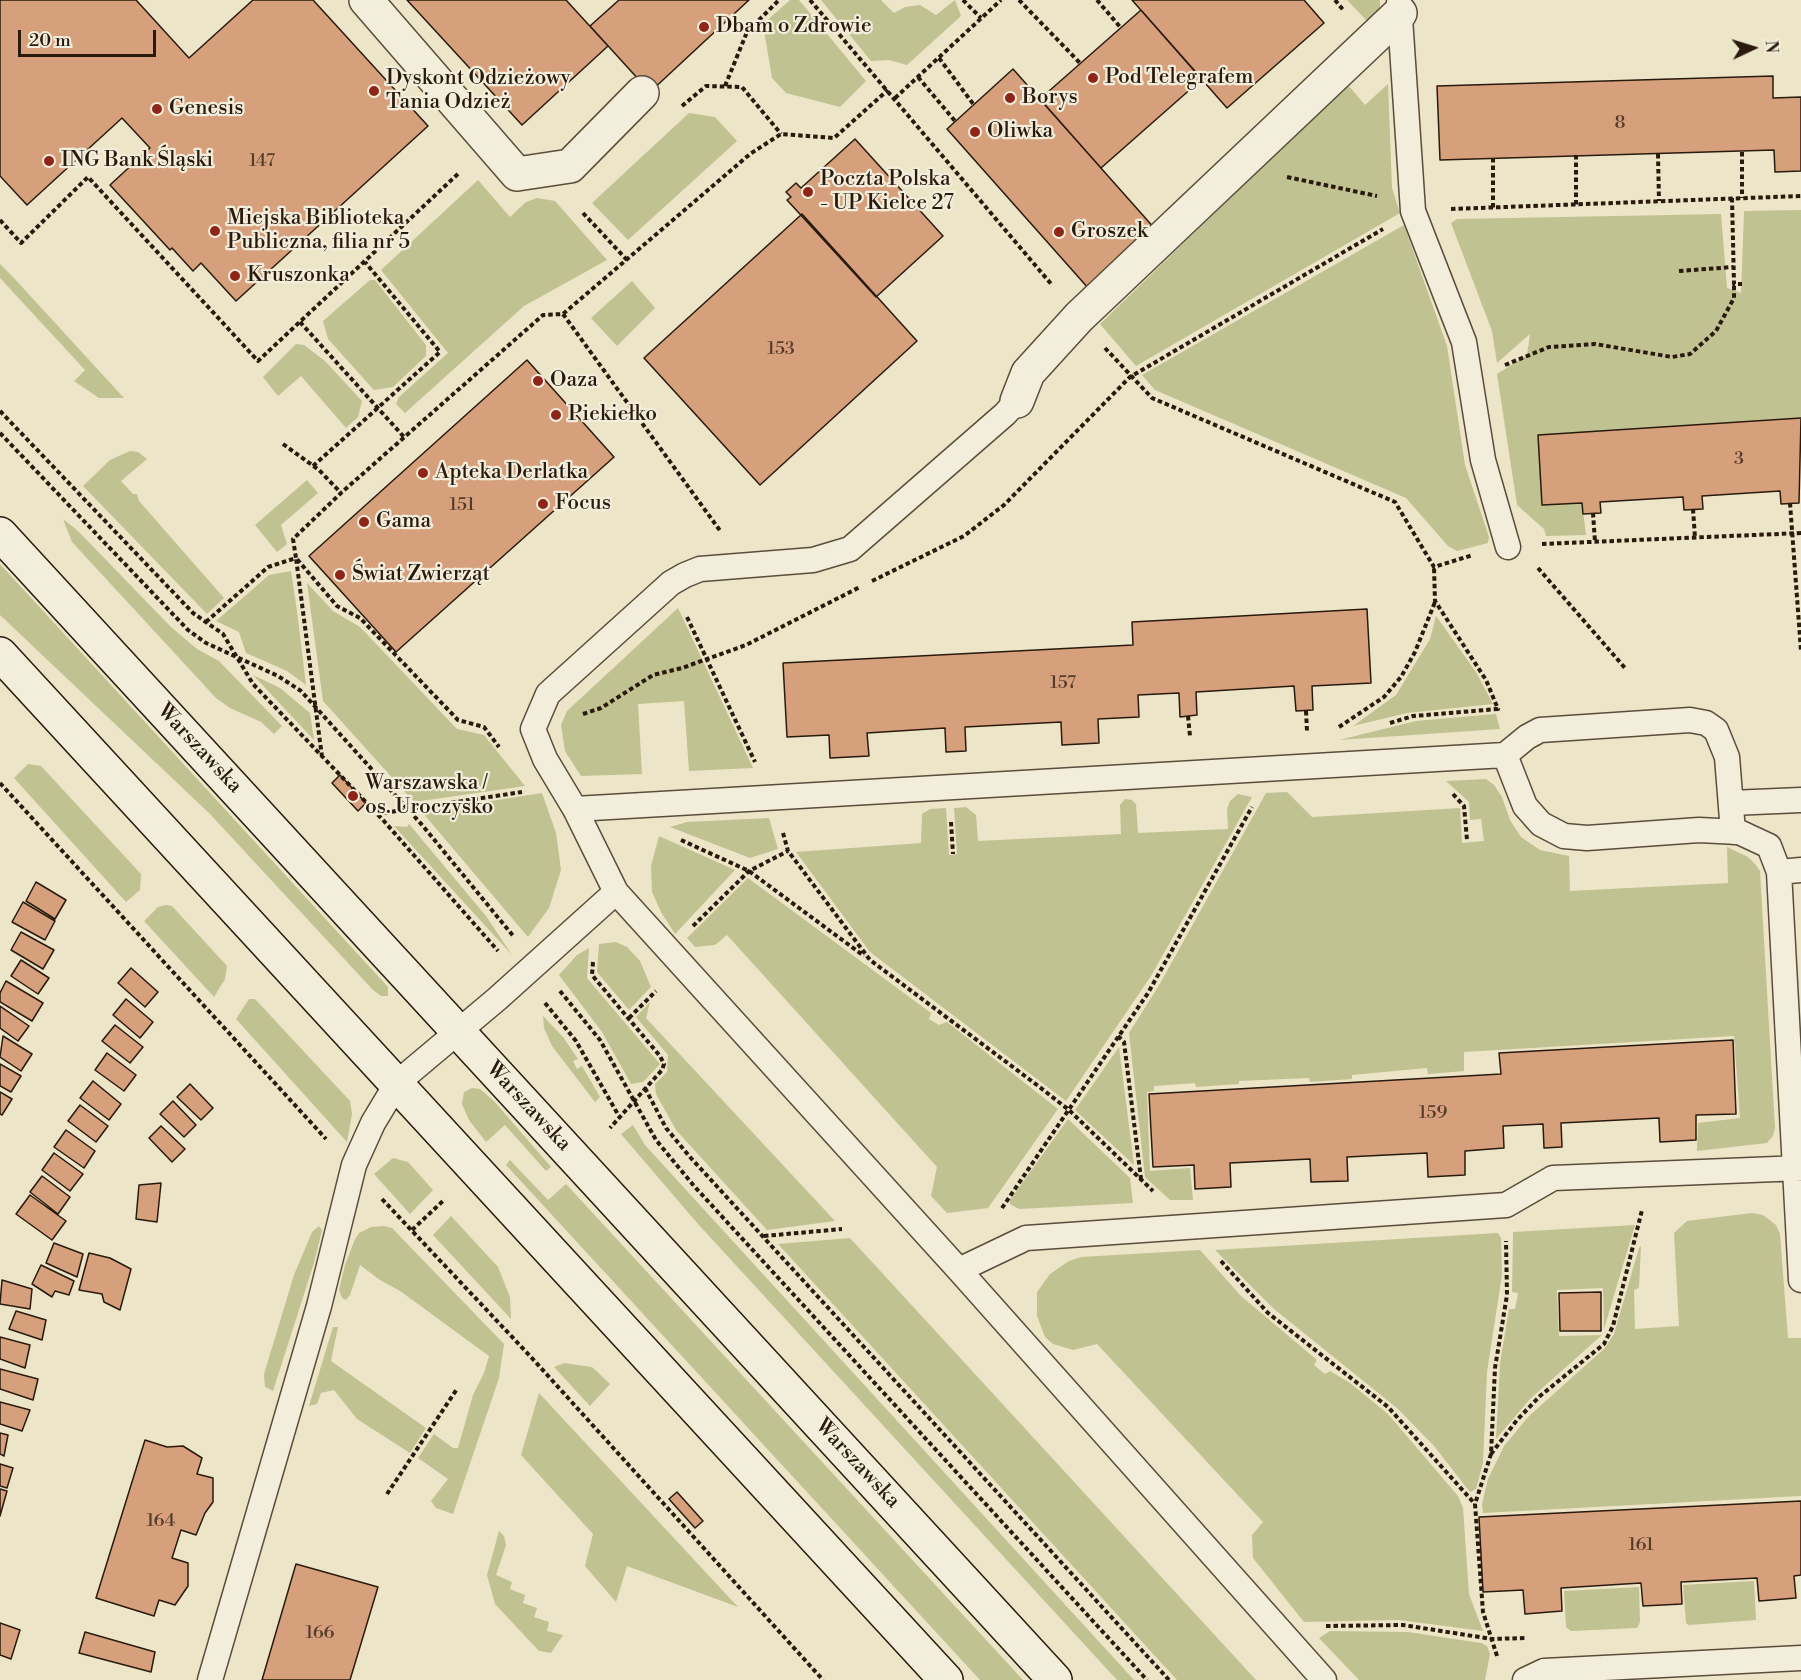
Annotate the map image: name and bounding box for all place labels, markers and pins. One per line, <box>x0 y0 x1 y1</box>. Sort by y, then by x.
place label: Dbam o Zdrowie <box>716 14 872 40</box>
marker: Dbam o Zdrowie <box>697 20 711 34</box>
place label: Pod Telegrafem <box>1105 65 1253 91</box>
place label: Dyskont Odzieżowy Tania Odzież <box>386 66 571 116</box>
marker: Pod Telegrafem <box>1086 71 1100 85</box>
marker: Dyskont Odzieżowy Tania Odzież <box>367 84 381 98</box>
place label: Borys <box>1022 85 1078 111</box>
marker: Borys <box>1003 91 1017 105</box>
place label: Genesis <box>169 96 244 122</box>
marker: Genesis <box>150 102 164 116</box>
place label: Oliwka <box>987 119 1053 145</box>
marker: Oliwka <box>968 125 982 139</box>
place label: ING Bank Śląski <box>61 148 213 174</box>
marker: ING Bank Śląski <box>42 154 56 168</box>
place label: Poczta Polska - UP Kielce 27 <box>820 167 954 217</box>
marker: Poczta Polska - UP Kielce 27 <box>801 185 815 199</box>
place label: Miejska Biblioteka Publiczna, filia nr 5 <box>227 206 410 256</box>
place label: Groszek <box>1071 219 1148 245</box>
marker: Miejska Biblioteka Publiczna, filia nr 5 <box>208 224 222 238</box>
marker: Groszek <box>1052 225 1066 239</box>
place label: Kruszonka <box>247 263 350 289</box>
marker: Kruszonka <box>228 269 242 283</box>
place label: Oaza <box>550 368 598 394</box>
marker: Oaza <box>531 374 545 388</box>
place label: Piekiełko <box>568 402 657 428</box>
marker: Piekiełko <box>549 408 563 422</box>
place label: Apteka Derlatka <box>435 460 588 486</box>
marker: Apteka Derlatka <box>416 466 430 480</box>
place label: Focus <box>555 491 611 517</box>
marker: Focus <box>536 497 550 511</box>
place label: Gama <box>376 509 431 535</box>
marker: Gama <box>357 515 371 529</box>
place label: Świat Zwierząt <box>352 562 490 588</box>
marker: Świat Zwierząt <box>333 568 347 582</box>
place label: Warszawska / os. Uroczysko <box>365 771 493 821</box>
marker: Warszawska / os. Uroczysko <box>346 789 360 803</box>

